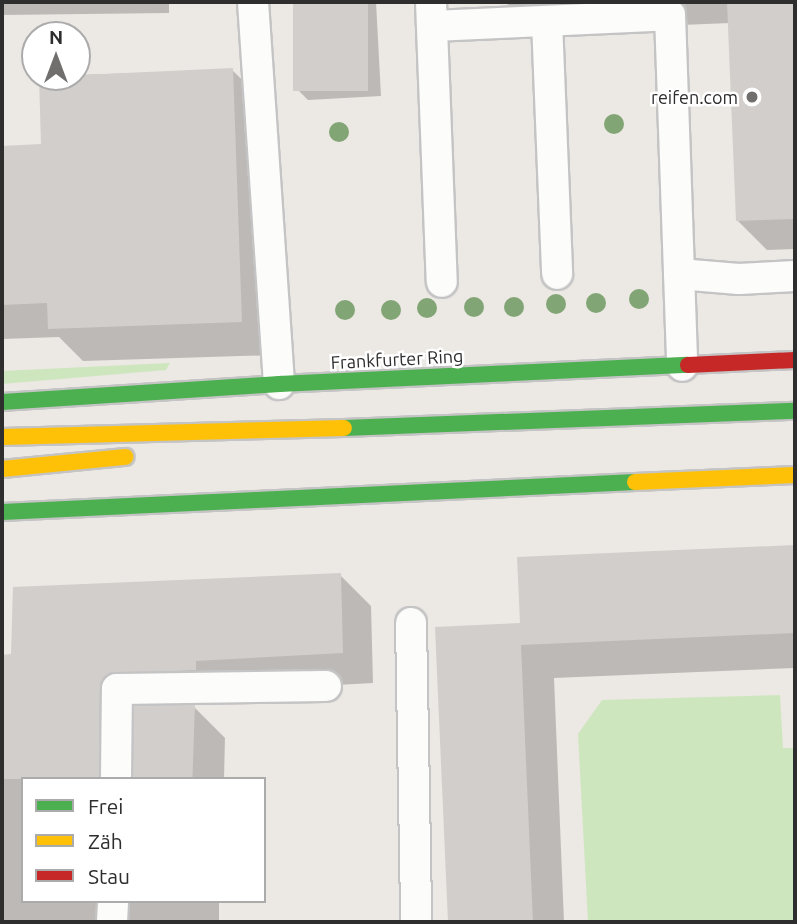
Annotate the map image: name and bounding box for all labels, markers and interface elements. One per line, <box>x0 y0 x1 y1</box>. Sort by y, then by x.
north arrow <box>21 21 91 91</box>
text: N <box>49 26 63 48</box>
place label: reifen.com <box>651 86 738 108</box>
marker: reifen.com <box>744 89 760 105</box>
street label: Frankfurter Ring <box>330 345 464 373</box>
legend <box>21 777 266 903</box>
text: Frei <box>88 794 123 818</box>
text: Zäh <box>88 829 123 853</box>
text: Stau <box>88 864 130 888</box>

